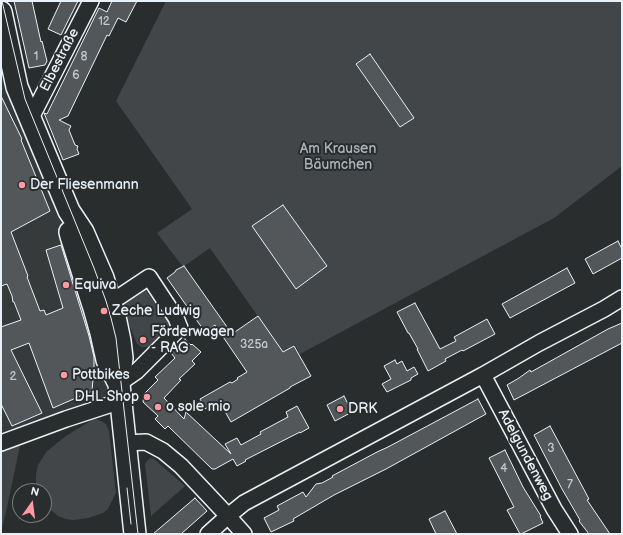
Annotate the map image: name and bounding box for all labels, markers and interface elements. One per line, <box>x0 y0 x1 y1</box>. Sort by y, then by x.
house number: 12 <box>98 15 110 29</box>
street label: Elbestraße <box>37 26 83 94</box>
house number: 1 <box>34 50 38 64</box>
house number: 8 <box>81 50 87 64</box>
house number: 6 <box>72 69 80 83</box>
park label: Am Krausen Bäumchen <box>300 141 376 174</box>
place label: Der Fliesenmann <box>30 177 139 193</box>
marker: Der Fliesenmann <box>17 180 27 190</box>
place label: Equiva <box>74 277 116 293</box>
marker: Equiva <box>61 280 71 290</box>
place label: Zeche Ludwig <box>112 303 200 319</box>
marker: Zeche Ludwig <box>99 306 109 316</box>
place label: Förderwagen - RAG <box>151 324 234 356</box>
marker: Förderwagen - RAG <box>138 335 148 345</box>
house number: 325a <box>240 338 268 352</box>
place label: Pottbikes <box>72 367 130 383</box>
house number: 2 <box>9 370 17 384</box>
marker: Pottbikes <box>59 370 69 380</box>
place label: DHL Shop <box>74 389 139 405</box>
marker: DHL Shop <box>142 392 152 402</box>
place label: o sole mio <box>166 399 231 415</box>
place label: DRK <box>348 401 377 417</box>
marker: o sole mio <box>153 402 163 412</box>
marker: DRK <box>335 404 345 414</box>
street label: Adelgundenweg <box>494 406 556 504</box>
house number: 3 <box>547 442 555 456</box>
house number: 4 <box>500 462 508 476</box>
house number: 7 <box>567 478 573 492</box>
north arrow <box>12 483 52 523</box>
text: N <box>29 485 40 499</box>

